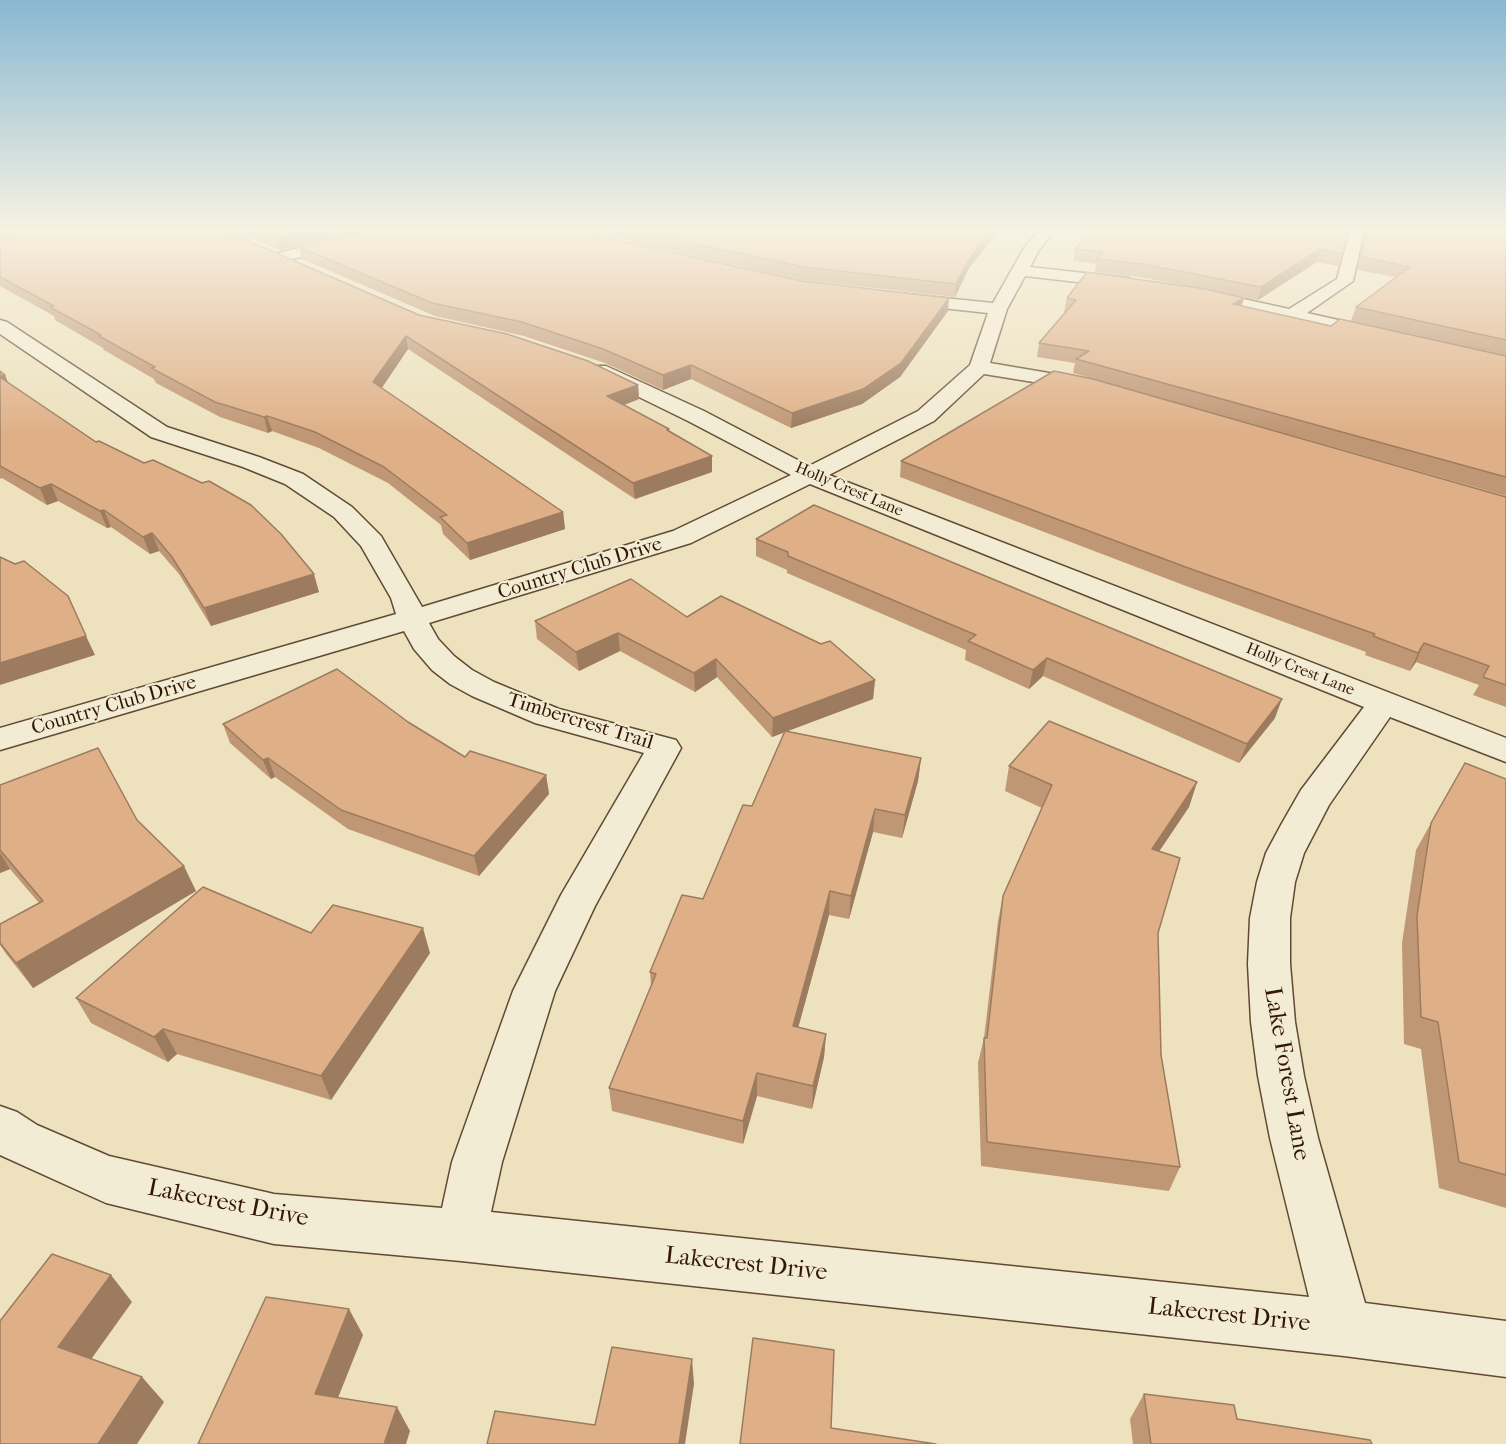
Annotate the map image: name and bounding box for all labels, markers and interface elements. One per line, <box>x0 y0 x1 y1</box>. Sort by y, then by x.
street label: Holly Crest Lane <box>792 459 906 521</box>
street label: Country Club Drive <box>495 533 665 605</box>
street label: Holly Crest Lane <box>1243 639 1357 701</box>
street label: Country Club Drive <box>29 671 199 741</box>
street label: Timbercrest Trail <box>504 688 656 756</box>
street label: Lake Forest Lane <box>1257 985 1315 1163</box>
street label: Lakecrest Drive <box>145 1174 311 1234</box>
street label: Lakecrest Drive <box>663 1242 829 1288</box>
street label: Lakecrest Drive <box>1146 1293 1312 1339</box>

